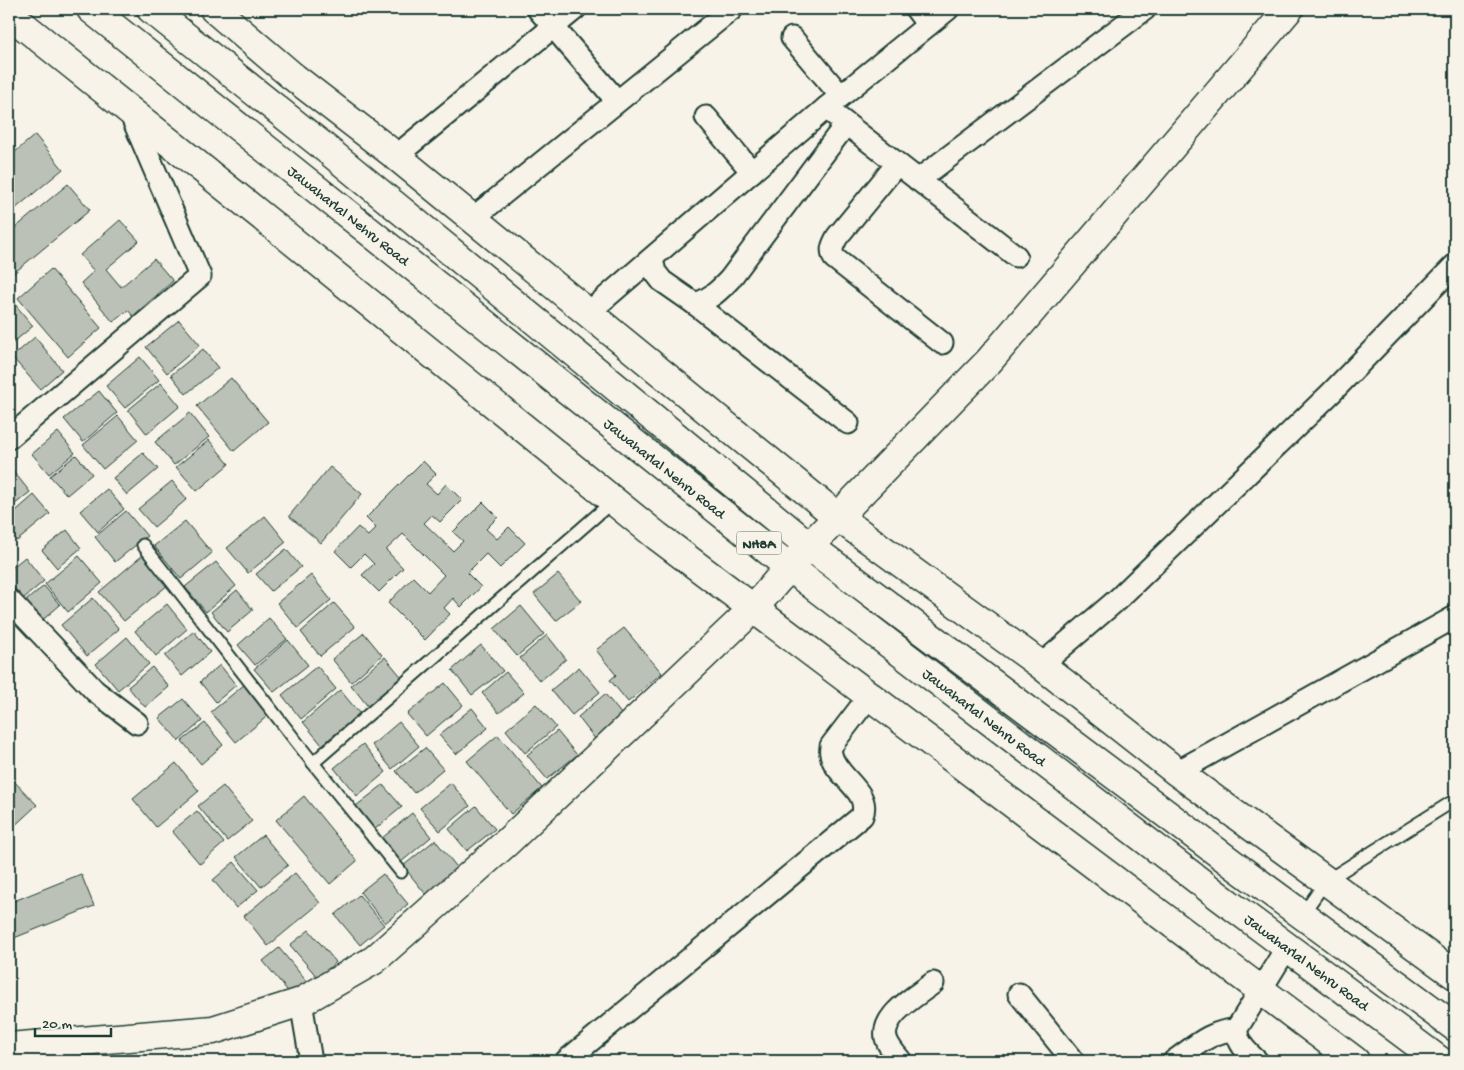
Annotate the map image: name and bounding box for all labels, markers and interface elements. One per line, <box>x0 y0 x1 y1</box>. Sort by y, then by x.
street label: Jawaharlal Nehru Road <box>283 163 413 271</box>
street label: Jawaharlal Nehru Road <box>599 415 729 524</box>
road number: NH8A <box>736 532 782 554</box>
street label: Jawaharlal Nehru Road <box>918 665 1050 772</box>
street label: Jawaharlal Nehru Road <box>1240 911 1373 1016</box>
scale bar <box>35 1005 111 1037</box>
text: 20 m <box>42 1016 72 1034</box>

